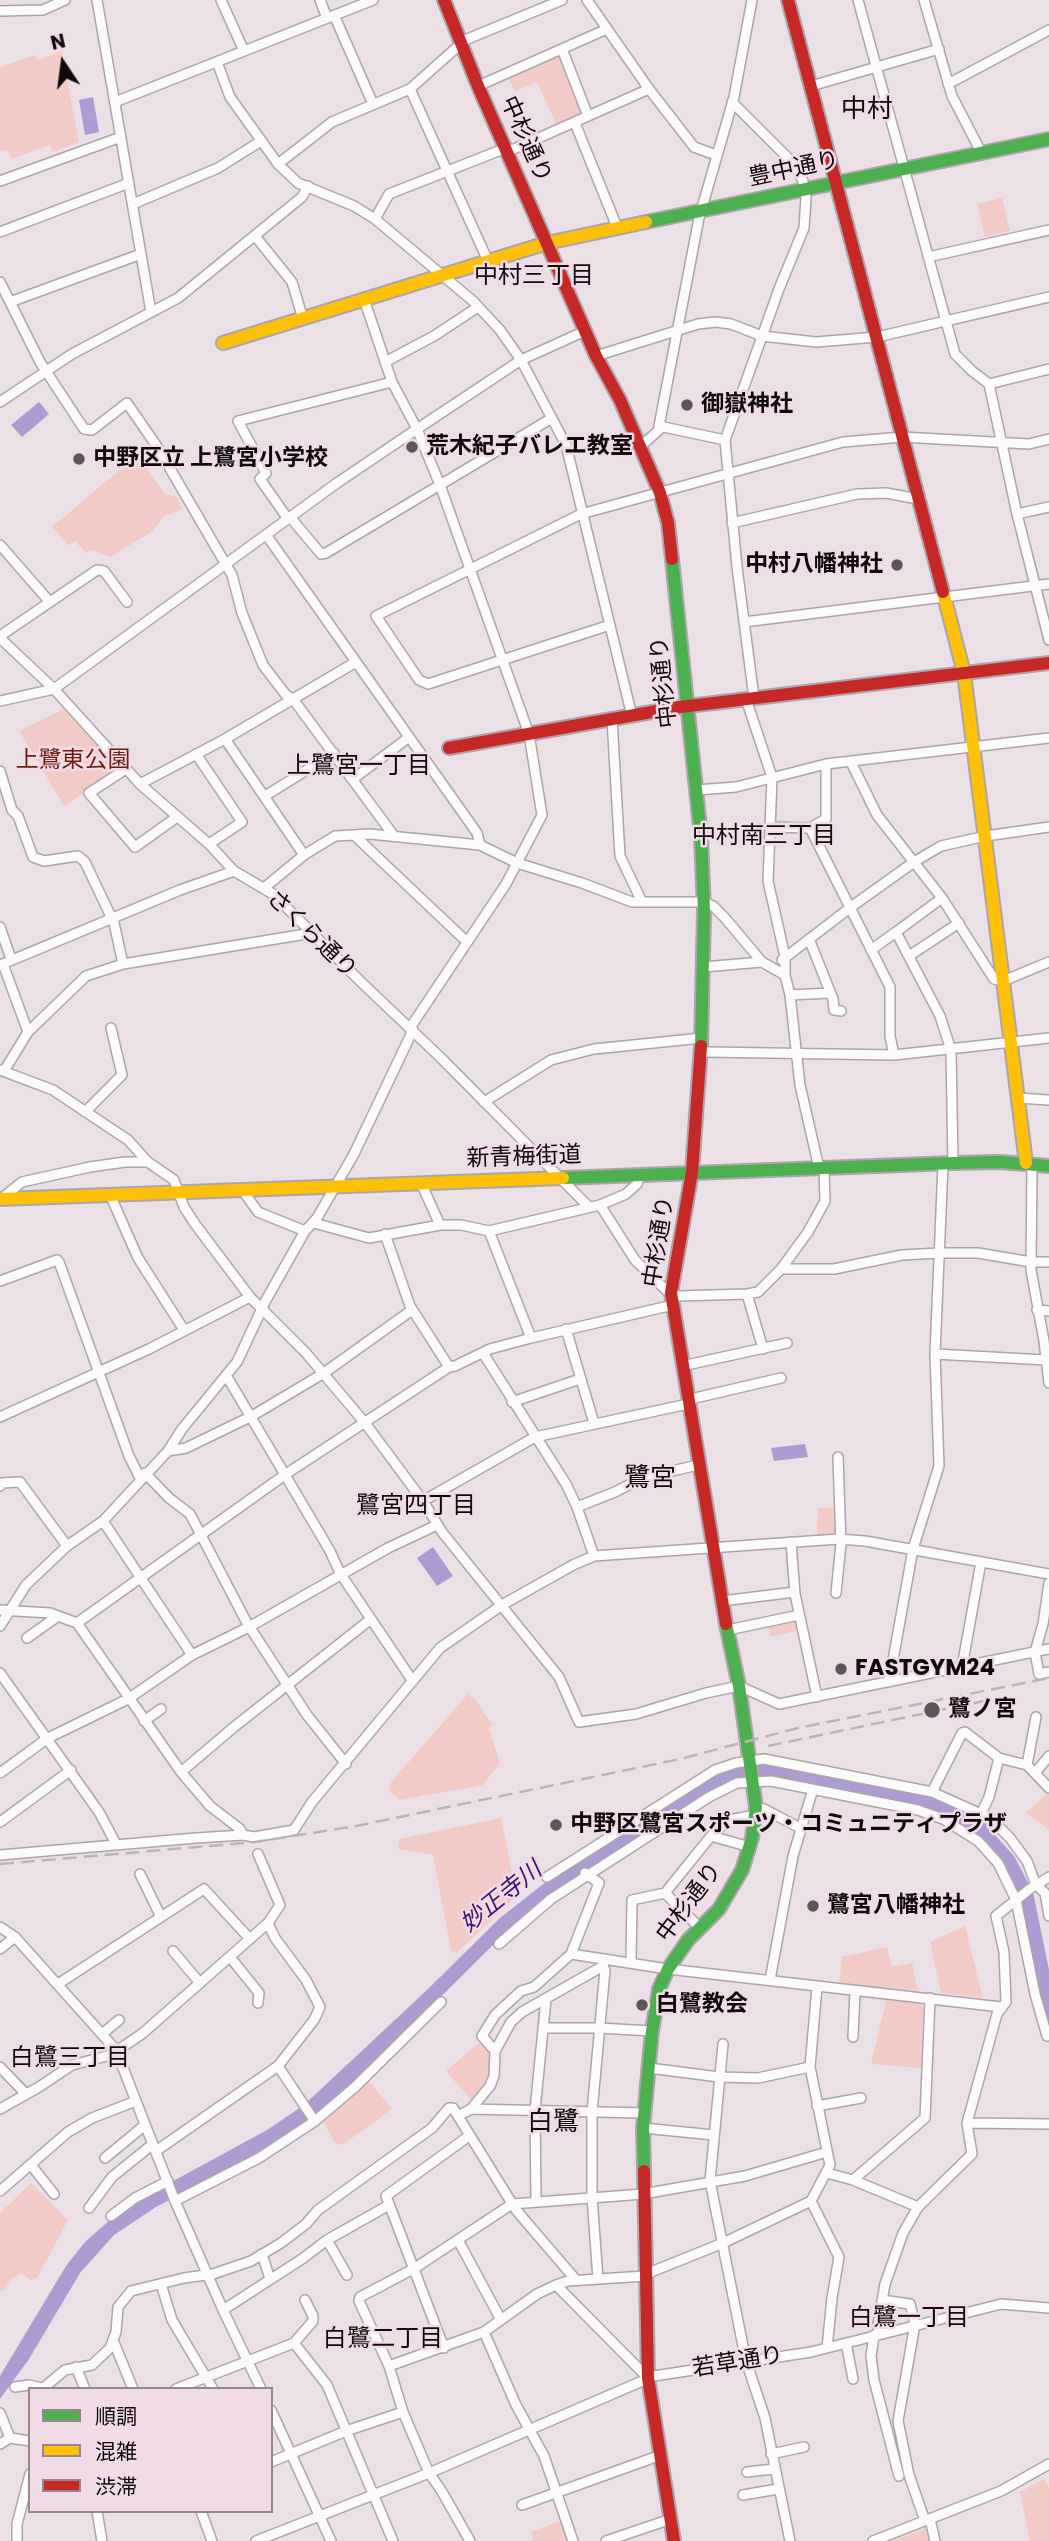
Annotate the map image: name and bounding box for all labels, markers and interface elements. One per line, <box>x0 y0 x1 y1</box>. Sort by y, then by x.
text: N <box>48 27 68 57</box>
north arrow <box>28 28 98 98</box>
street label: 中杉通り <box>494 92 556 188</box>
district label: 中村 <box>841 94 893 126</box>
street label: 豊中通り <box>746 147 842 193</box>
district label: 中村三丁目 <box>474 263 594 291</box>
place label: 御嶽神社 <box>701 391 793 419</box>
marker: 御嶽神社 <box>679 397 695 413</box>
place label: 荒木紀子バレエ教室 <box>426 433 633 461</box>
marker: 荒木紀子バレエ教室 <box>404 439 420 455</box>
place label: 中野区立 上鷺宮小学校 <box>93 445 328 473</box>
marker: 中野区立 上鷺宮小学校 <box>71 451 87 467</box>
place label: 中村八幡神社 <box>745 551 883 579</box>
marker: 中村八幡神社 <box>889 557 905 573</box>
street label: 中杉通り <box>646 635 684 729</box>
park label: 上鷺東公園 <box>16 747 130 775</box>
district label: 上鷺宮一丁目 <box>287 753 431 781</box>
district label: 中村南三丁目 <box>692 823 836 851</box>
street label: さくら通り <box>260 885 362 985</box>
street label: 新青梅街道 <box>466 1142 582 1174</box>
street label: 中杉通り <box>639 1194 681 1290</box>
district label: 鷺宮 <box>624 1463 676 1495</box>
district label: 鷺宮四丁目 <box>356 1493 476 1521</box>
place label: FASTGYM24 <box>855 1655 995 1683</box>
marker: FASTGYM24 <box>833 1661 849 1677</box>
place label: 鷺ノ宮 <box>948 1696 1017 1724</box>
marker: 鷺ノ宮 <box>922 1700 942 1720</box>
place label: 中野区鷺宮スポーツ・コミュニティプラザ <box>570 1811 1007 1839</box>
marker: 中野区鷺宮スポーツ・コミュニティプラザ <box>548 1817 564 1833</box>
water label: 妙正寺川 <box>456 1857 548 1939</box>
street label: 中杉通り <box>651 1858 729 1948</box>
place label: 鷺宮八幡神社 <box>827 1892 965 1920</box>
marker: 鷺宮八幡神社 <box>805 1898 821 1914</box>
place label: 白鷺教会 <box>656 1991 748 2019</box>
marker: 白鷺教会 <box>634 1997 650 2013</box>
district label: 白鷺三丁目 <box>10 2045 130 2073</box>
district label: 白鷺 <box>527 2107 579 2139</box>
district label: 白鷺一丁目 <box>849 2305 969 2333</box>
district label: 白鷺二丁目 <box>323 2326 443 2354</box>
street label: 若草通り <box>690 2342 786 2384</box>
legend <box>28 2387 273 2513</box>
text: 順調 <box>95 2402 137 2431</box>
text: 混雑 <box>95 2437 137 2466</box>
text: 渋滞 <box>95 2472 137 2501</box>

